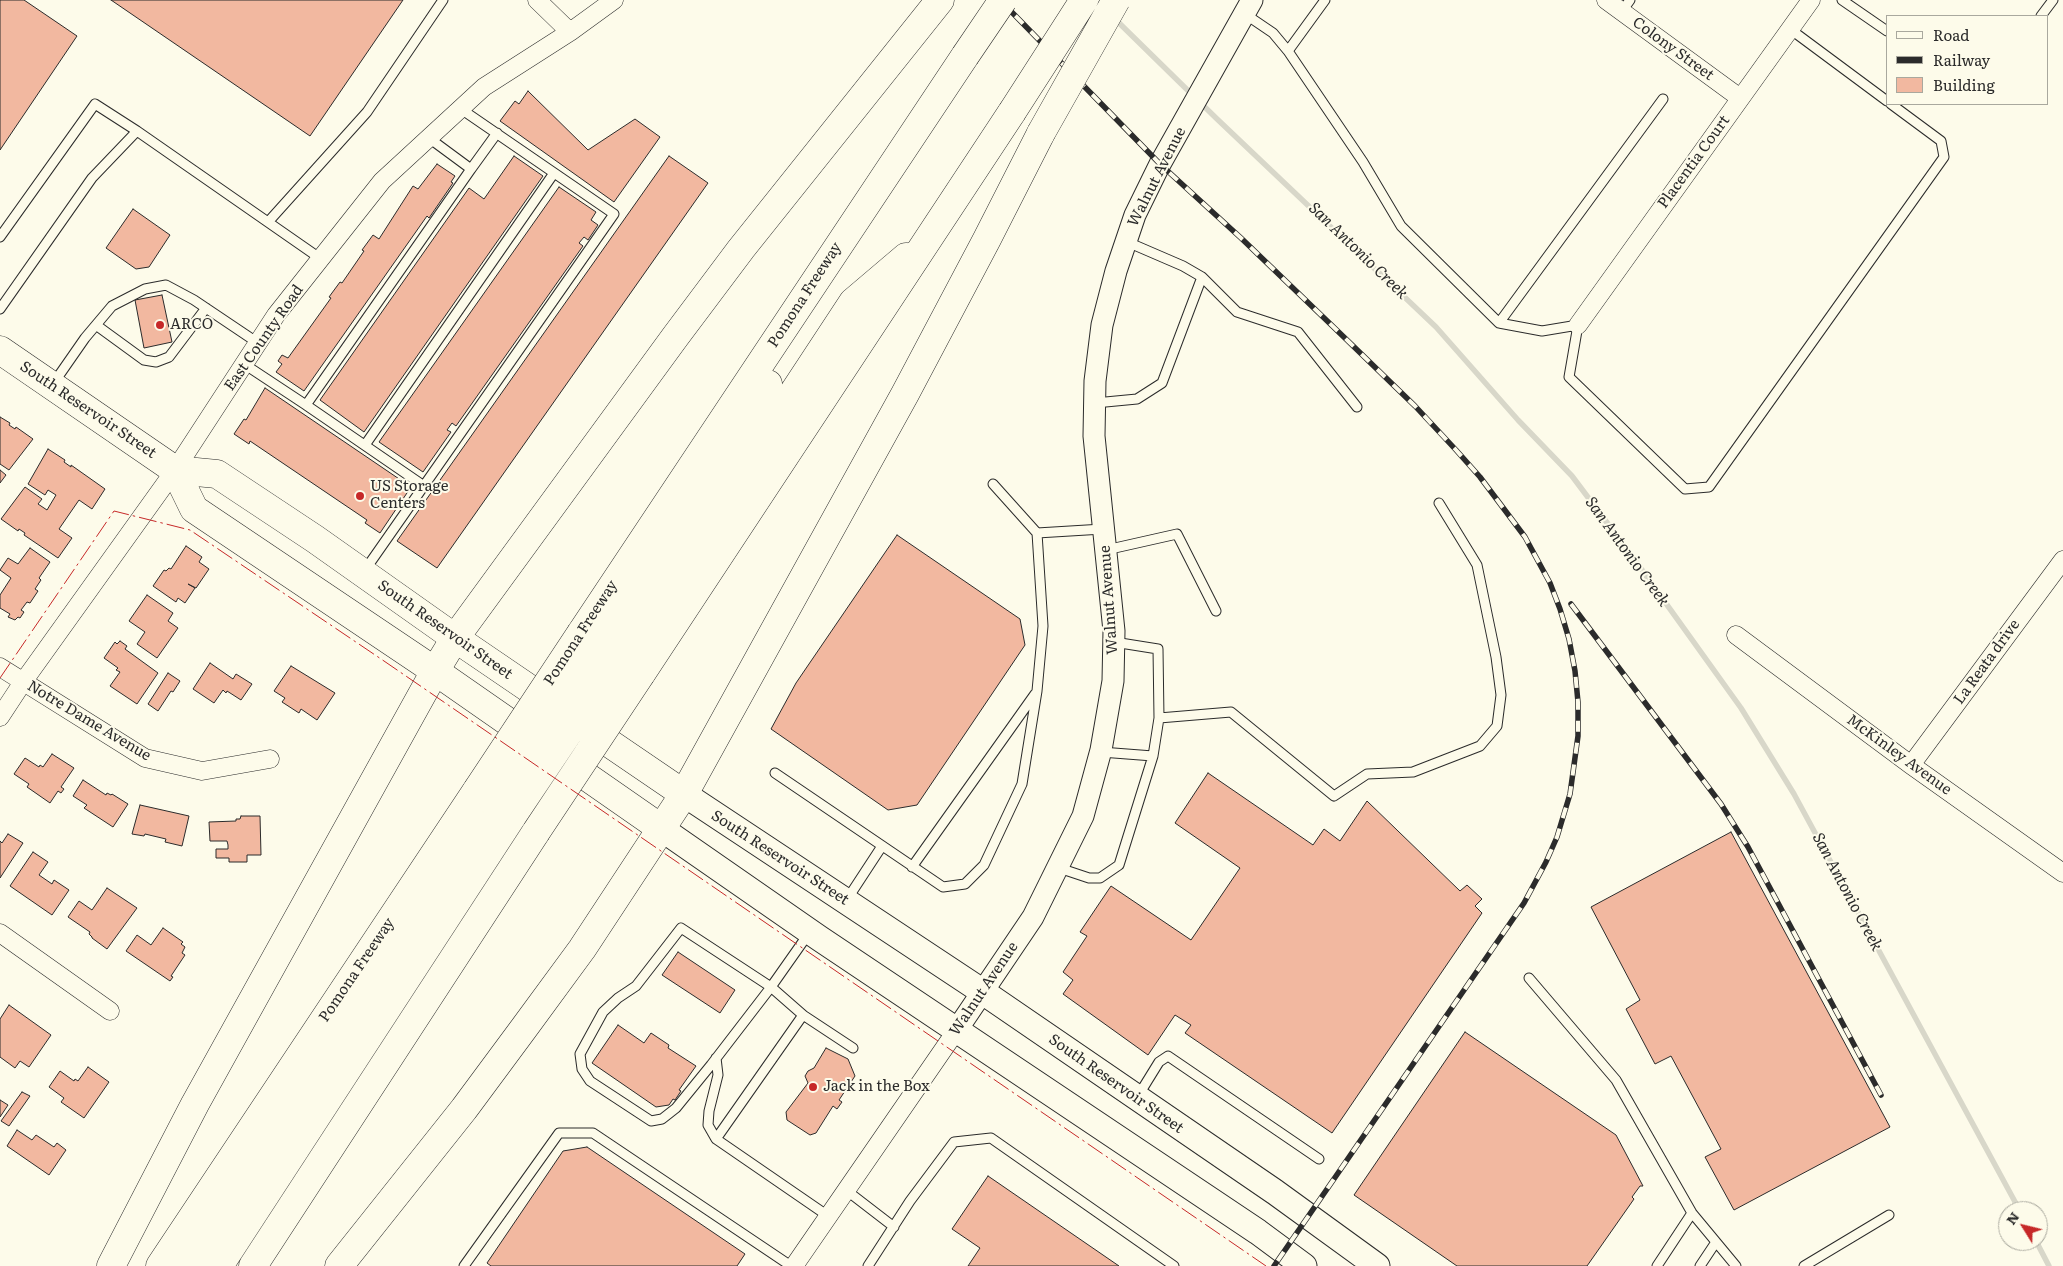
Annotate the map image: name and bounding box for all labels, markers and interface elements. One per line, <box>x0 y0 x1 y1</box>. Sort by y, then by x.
street label: Colony Street <box>1629 13 1717 85</box>
legend <box>1886 15 2048 105</box>
text: Road <box>1933 23 1969 46</box>
text: Railway <box>1933 48 1990 71</box>
text: Building <box>1933 73 1995 96</box>
street label: Placentia Court <box>1654 112 1734 212</box>
street label: Walnut Avenue <box>1124 124 1190 230</box>
water label: San Antonio Creek <box>1304 199 1412 303</box>
street label: Pomona Freeway <box>764 239 846 351</box>
street label: East County Road <box>221 281 307 395</box>
place label: ARCO <box>170 316 213 334</box>
marker: ARCO <box>154 319 166 331</box>
street label: South Reservoir Street <box>16 358 160 462</box>
place label: US Storage Centers <box>370 478 448 513</box>
marker: US Storage Centers <box>354 490 366 502</box>
water label: San Antonio Creek <box>1581 493 1673 611</box>
street label: Walnut Avenue <box>1096 545 1122 655</box>
street label: South Reservoir Street <box>374 577 516 683</box>
street label: Pomona Freeway <box>540 577 622 689</box>
street label: La Reata drive <box>1950 616 2024 708</box>
street label: Notre Dame Avenue <box>24 677 154 765</box>
street label: McKinley Avenue <box>1843 711 1955 799</box>
street label: South Reservoir Street <box>708 807 852 909</box>
water label: San Antonio Creek <box>1808 830 1886 954</box>
street label: Pomona Freeway <box>316 915 398 1025</box>
street label: Walnut Avenue <box>946 939 1022 1039</box>
street label: South Reservoir Street <box>1045 1031 1187 1137</box>
place label: Jack in the Box <box>823 1078 930 1096</box>
marker: Jack in the Box <box>807 1081 819 1093</box>
north arrow <box>1998 1201 2048 1251</box>
text: N <box>2000 1207 2023 1228</box>

